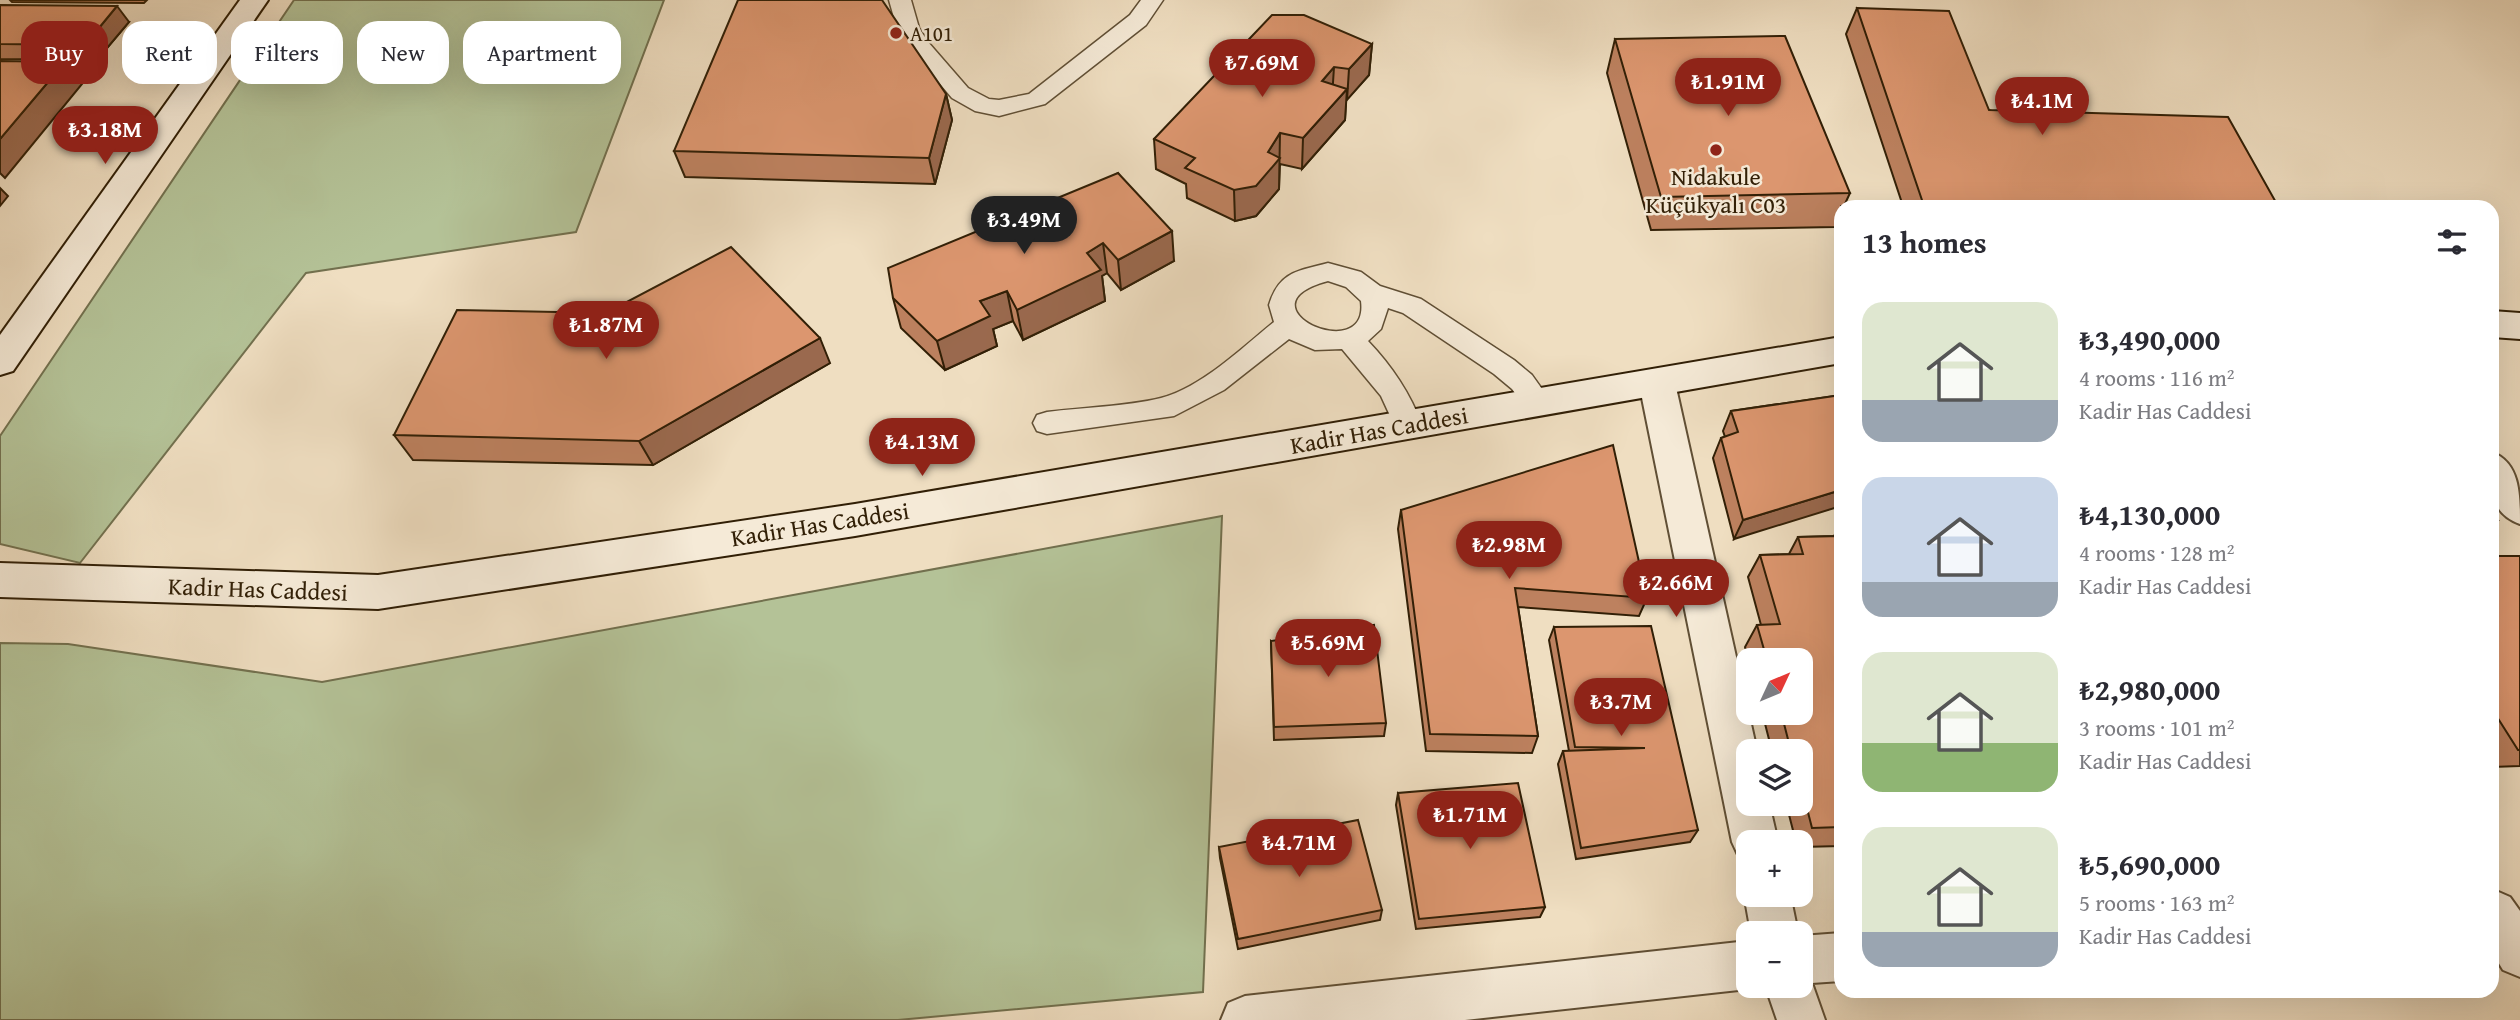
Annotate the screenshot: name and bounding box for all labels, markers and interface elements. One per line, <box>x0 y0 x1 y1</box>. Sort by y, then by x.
place label: A101 <box>910 18 953 49</box>
chip: Buy <box>21 21 108 84</box>
chip: Rent <box>122 21 217 84</box>
chip: Filters <box>231 21 343 84</box>
chip: New <box>357 21 449 84</box>
chip: Apartment <box>463 21 621 84</box>
marker: A101 <box>888 25 904 41</box>
pin: ₺7.69M <box>1205 40 1319 99</box>
text: ₺7.69M <box>1225 45 1299 78</box>
pin: ₺1.91M <box>1671 58 1785 118</box>
text: ₺1.91M <box>1691 64 1765 97</box>
pin: ₺4.1M <box>1993 78 2091 137</box>
text: ₺4.1M <box>2011 83 2073 116</box>
pin: ₺3.18M <box>48 106 162 166</box>
text: ₺3.18M <box>68 112 142 145</box>
marker: Nidakule Küçükyalı C03 <box>1708 142 1724 158</box>
place label: Nidakule Küçükyalı C03 <box>1646 159 1786 222</box>
pin: ₺3.49M <box>967 196 1081 256</box>
text: ₺3.49M <box>987 202 1061 235</box>
text: 13 homes <box>1862 220 1987 264</box>
icon: filters <box>2433 223 2471 261</box>
pin: ₺1.87M <box>549 302 663 361</box>
text: ₺1.87M <box>569 307 643 340</box>
text: ₺3,490,000 <box>2079 317 2220 361</box>
icon: home <box>1918 330 2002 414</box>
text: 4 rooms · 116 m² <box>2079 361 2234 394</box>
text: Kadir Has Caddesi <box>2079 394 2251 427</box>
street label: Kadir Has Caddesi <box>1287 397 1471 463</box>
pin: ₺4.13M <box>865 419 979 478</box>
text: ₺4.13M <box>885 424 959 457</box>
text: ₺4,130,000 <box>2079 492 2220 536</box>
street label: Kadir Has Caddesi <box>728 493 912 555</box>
icon: home <box>1918 505 2002 589</box>
pin: ₺2.98M <box>1452 522 1566 581</box>
text: ₺2.98M <box>1472 527 1546 560</box>
text: 4 rooms · 128 m² <box>2079 536 2234 569</box>
pin: ₺2.66M <box>1619 560 1733 619</box>
text: ₺2.66M <box>1639 565 1713 598</box>
street label: Kadir Has Caddesi <box>167 568 349 610</box>
text: Kadir Has Caddesi <box>2079 569 2251 602</box>
pin: ₺5.69M <box>1271 620 1385 679</box>
text: ₺5.69M <box>1291 625 1365 658</box>
north arrow <box>1736 648 1813 724</box>
map controls <box>1736 648 1813 998</box>
text: ₺2,980,000 <box>2079 667 2220 711</box>
pin: ₺3.7M <box>1572 678 1670 738</box>
icon: home <box>1918 680 2002 764</box>
text: ₺3.7M <box>1590 684 1652 717</box>
text: 3 rooms · 101 m² <box>2079 711 2234 744</box>
button: layers <box>1736 739 1813 816</box>
text: Kadir Has Caddesi <box>2079 744 2251 777</box>
pin: ₺1.71M <box>1413 792 1527 851</box>
text: ₺1.71M <box>1433 797 1507 830</box>
pin: ₺4.71M <box>1242 820 1356 879</box>
text: ₺4.71M <box>1262 825 1336 858</box>
button: + <box>1736 830 1813 907</box>
text: ₺5,690,000 <box>2079 842 2220 886</box>
icon: home <box>1918 855 2002 939</box>
text: 5 rooms · 163 m² <box>2079 886 2234 919</box>
text: Kadir Has Caddesi <box>2079 919 2251 952</box>
button: − <box>1736 921 1813 998</box>

